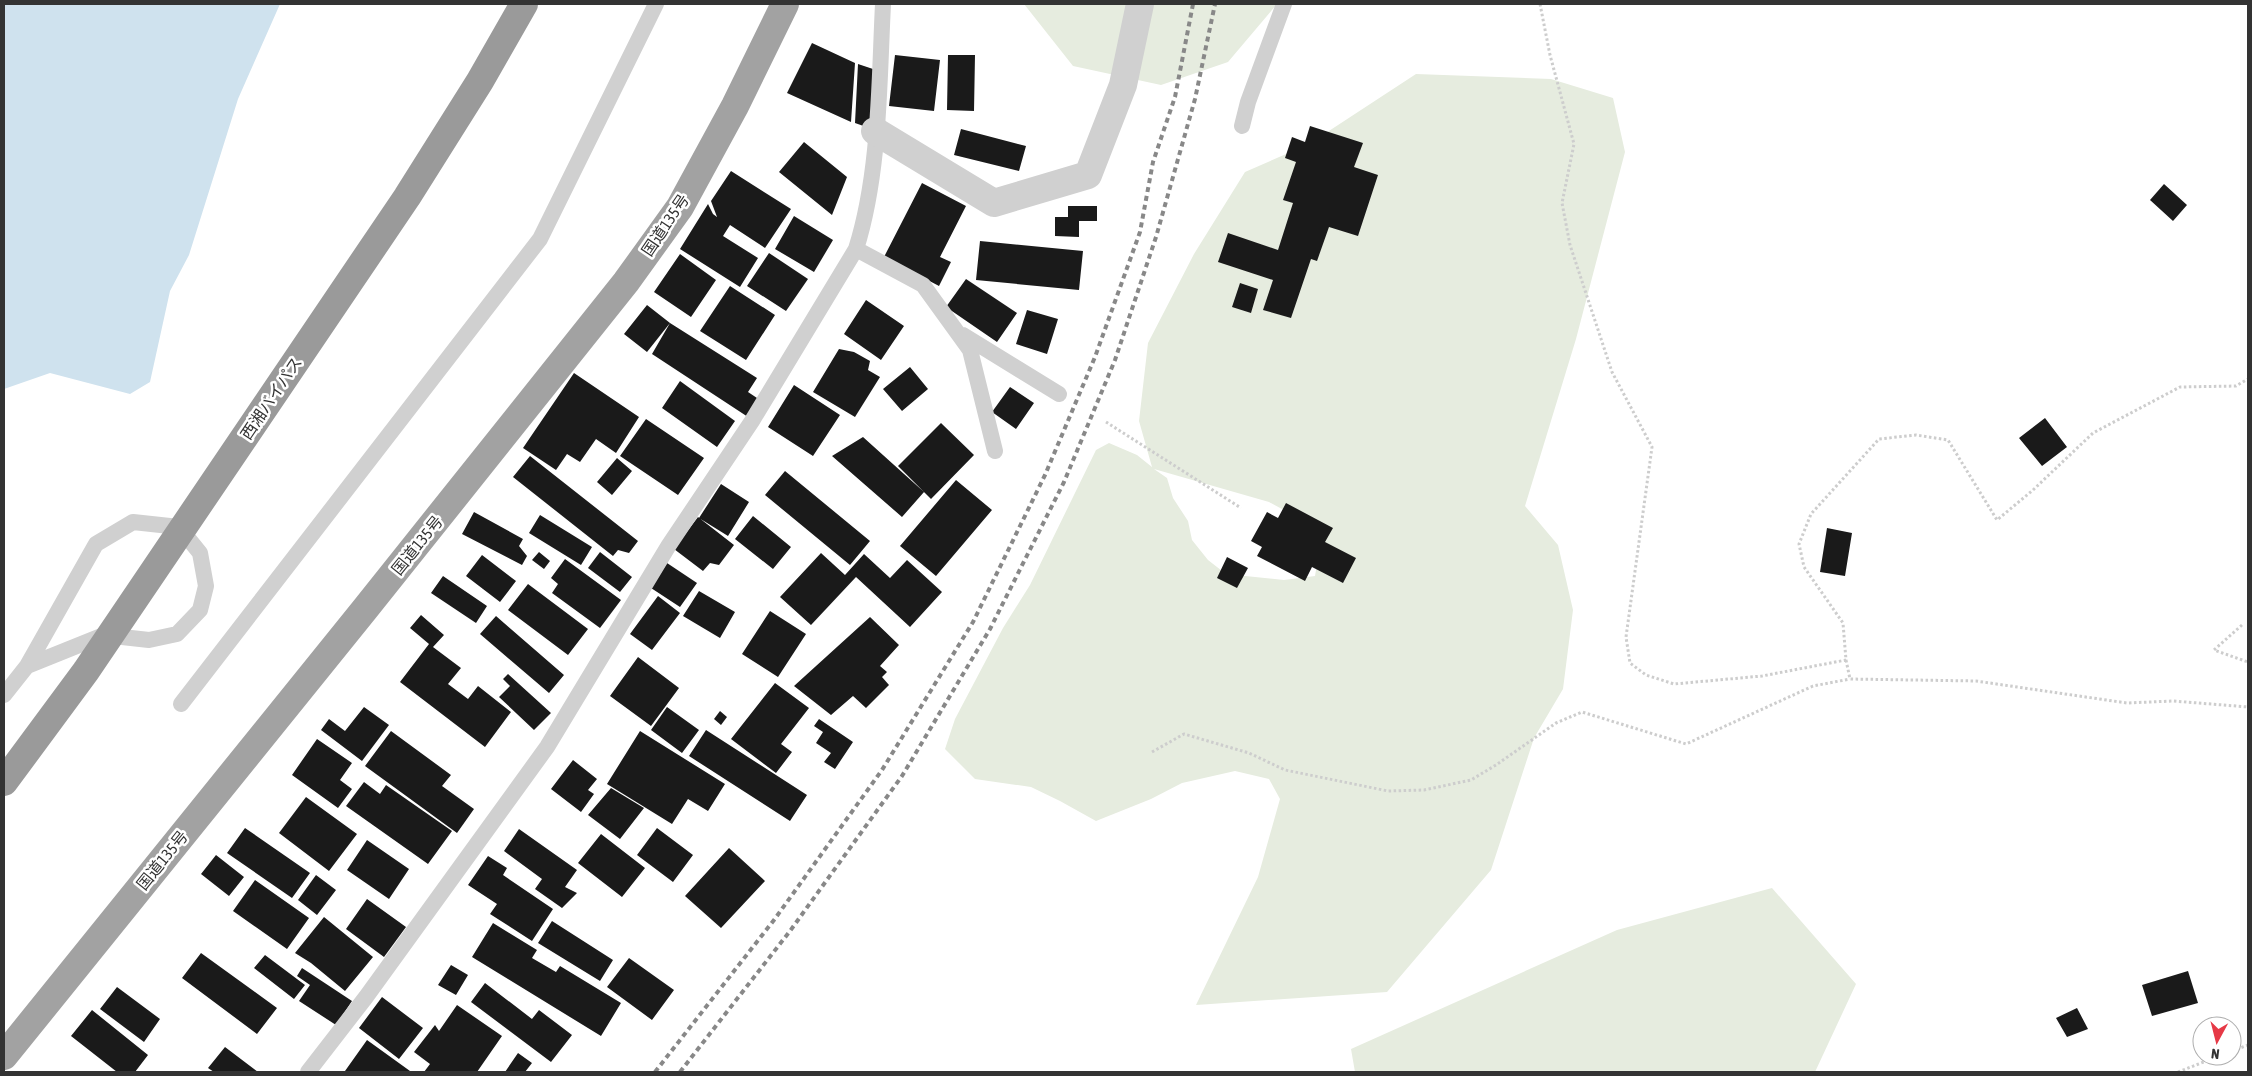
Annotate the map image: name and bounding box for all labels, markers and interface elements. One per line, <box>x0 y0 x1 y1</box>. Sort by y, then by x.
street label: 国道135号 <box>638 191 692 259</box>
street label: 西湘バイパス <box>237 353 305 443</box>
street label: 国道135号 <box>388 512 446 578</box>
street label: 国道135号 <box>133 827 191 893</box>
north arrow <box>2192 1016 2242 1066</box>
text: N <box>2210 1045 2220 1062</box>

